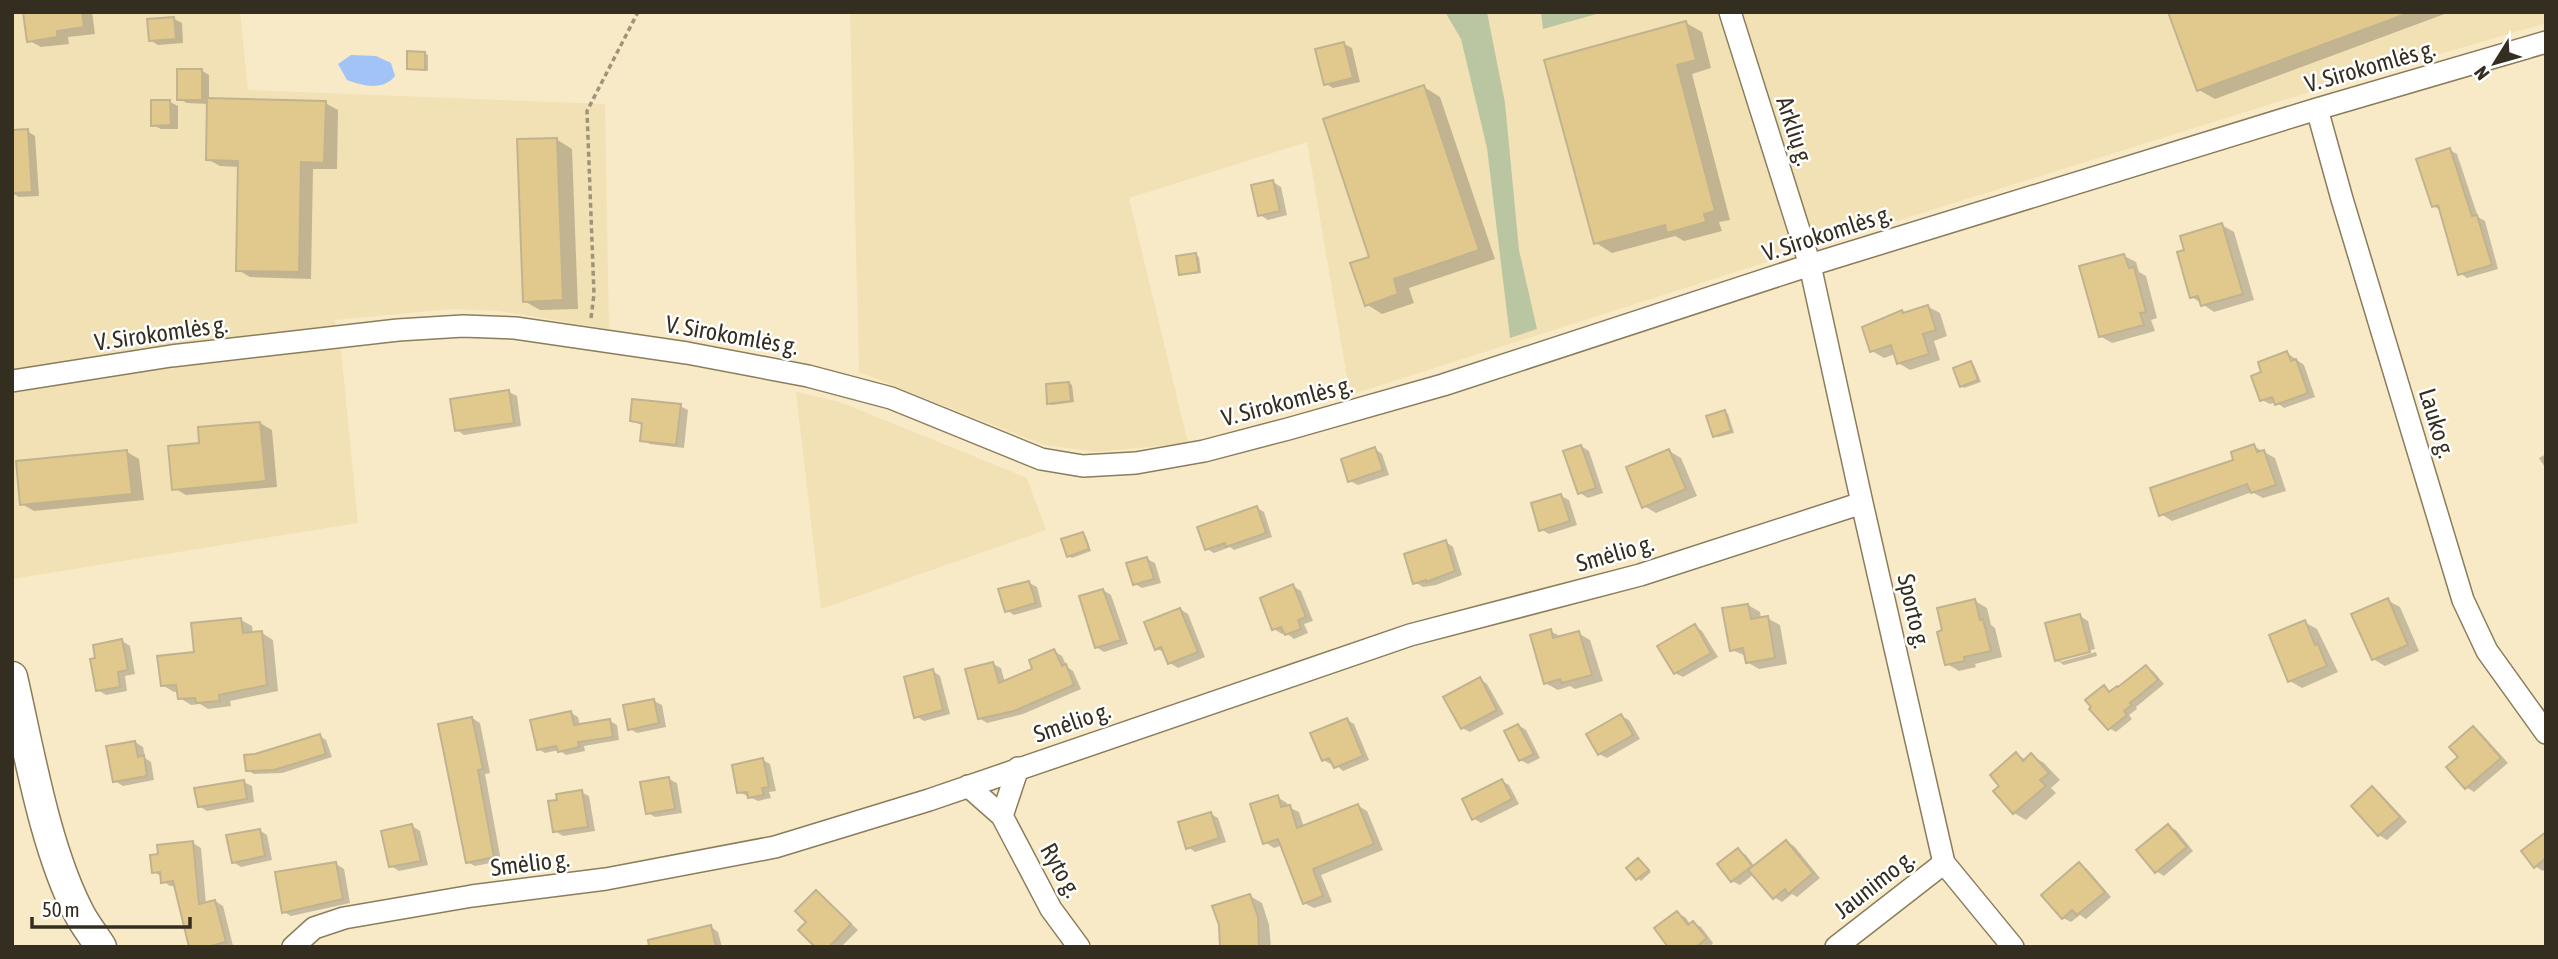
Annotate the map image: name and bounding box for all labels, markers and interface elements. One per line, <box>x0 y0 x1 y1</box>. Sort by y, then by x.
north arrow <box>2460 28 2530 98</box>
street label: V. Sirokomlės g. <box>2302 35 2438 97</box>
text: N <box>2469 62 2494 84</box>
street label: Arklių g. <box>1771 93 1819 169</box>
street label: V. Sirokomlės g. <box>1759 199 1895 267</box>
street label: V. Sirokomlės g. <box>93 310 229 356</box>
street label: V. Sirokomlės g. <box>664 310 800 360</box>
street label: V. Sirokomlės g. <box>1219 371 1355 431</box>
street label: Lauko g. <box>2414 385 2460 461</box>
street label: Smėlio g. <box>1573 529 1657 577</box>
street label: Sporto g. <box>1892 571 1936 651</box>
street label: Smėlio g. <box>1030 696 1114 748</box>
street label: Ryto g. <box>1035 838 1087 902</box>
street label: Jaunimo g. <box>1829 844 1919 924</box>
street label: Smėlio g. <box>489 845 571 881</box>
scale bar <box>32 886 189 930</box>
text: 50 m <box>42 897 80 921</box>

